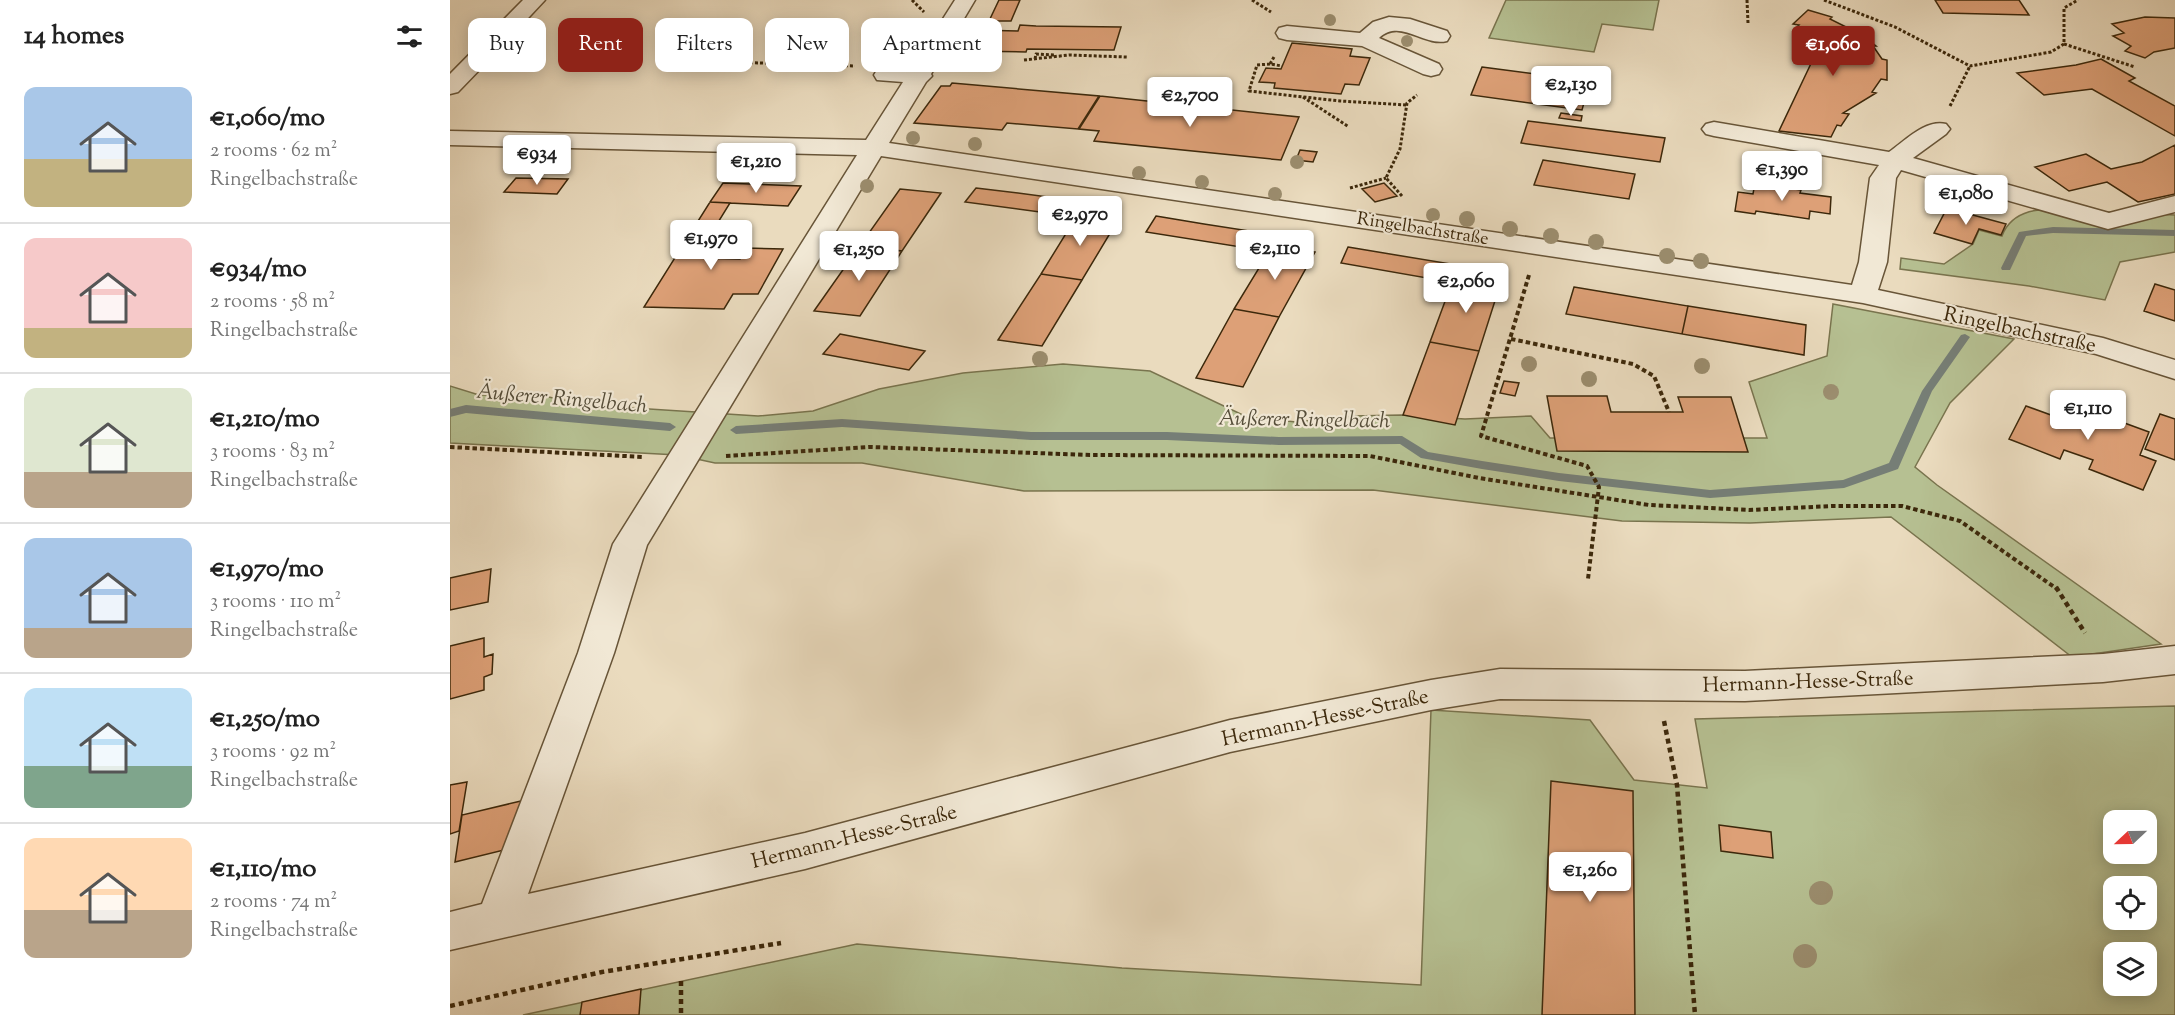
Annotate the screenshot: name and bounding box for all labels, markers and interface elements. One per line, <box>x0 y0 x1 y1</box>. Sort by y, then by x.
text: 14 homes <box>24 18 124 55</box>
chip: Buy <box>468 18 546 72</box>
chip: Rent <box>558 18 643 72</box>
chip: Filters <box>655 18 753 72</box>
chip: New <box>765 18 849 72</box>
chip: Apartment <box>861 18 1002 72</box>
icon: filters <box>393 20 426 53</box>
pin: €1,060 <box>1784 26 1882 77</box>
text: €1,060 <box>1806 31 1860 60</box>
pin: €2,130 <box>1522 66 1620 117</box>
text: €2,130 <box>1545 71 1597 100</box>
pin: €2,700 <box>1141 77 1239 128</box>
text: €2,700 <box>1161 82 1219 111</box>
text: €1,060/mo <box>210 100 325 137</box>
icon: home <box>72 111 144 183</box>
pin: €934 <box>501 135 573 186</box>
text: 2 rooms · 62 m² <box>210 137 338 166</box>
text: €934 <box>517 140 557 169</box>
pin: €1,210 <box>707 143 805 194</box>
text: €1,210 <box>731 148 781 177</box>
pin: €1,390 <box>1733 151 1831 202</box>
text: €1,390 <box>1756 156 1808 185</box>
text: Ringelbachstraße <box>210 166 358 195</box>
pin: €1,080 <box>1917 175 2015 226</box>
text: €1,080 <box>1939 180 1993 209</box>
pin: €2,970 <box>1031 196 1129 247</box>
text: €2,970 <box>1052 201 1108 230</box>
street label: Ringelbachstraße <box>1355 207 1491 253</box>
pin: €1,970 <box>662 220 760 271</box>
text: €1,970 <box>684 225 738 254</box>
pin: €2,110 <box>1226 230 1324 281</box>
pin: €1,250 <box>810 231 908 282</box>
text: €2,110 <box>1250 235 1300 264</box>
text: €1,250 <box>834 236 884 265</box>
text: €934/mo <box>210 251 307 288</box>
icon: home <box>72 262 144 334</box>
pin: €2,060 <box>1417 263 1515 314</box>
text: €2,060 <box>1438 268 1494 297</box>
text: 2 rooms · 58 m² <box>210 288 335 317</box>
street label: Ringelbachstraße <box>1940 300 2099 362</box>
text: Ringelbachstraße <box>210 317 358 346</box>
water label: Äußerer Ringelbach <box>475 377 649 423</box>
pin: €1,110 <box>2039 390 2137 441</box>
text: €1,110 <box>2064 395 2112 424</box>
text: €1,210/mo <box>210 401 320 438</box>
water label: Äußerer Ringelbach <box>1218 404 1390 439</box>
icon: home <box>72 412 144 484</box>
text: 3 rooms · 83 m² <box>210 438 335 467</box>
text: Ringelbachstraße <box>210 467 358 496</box>
text: €1,970/mo <box>210 551 324 588</box>
icon: home <box>72 562 144 634</box>
text: 3 rooms · 110 m² <box>210 588 341 617</box>
text: Ringelbachstraße <box>210 617 358 646</box>
street label: Hermann-Hesse-Straße <box>1702 664 1914 702</box>
street label: Hermann-Hesse-Straße <box>1219 682 1432 756</box>
text: €1,250/mo <box>210 701 320 738</box>
icon: home <box>72 712 144 784</box>
text: 3 rooms · 92 m² <box>210 738 336 767</box>
text: Ringelbachstraße <box>210 767 358 796</box>
street label: Hermann-Hesse-Straße <box>748 798 960 878</box>
north arrow <box>2103 810 2157 864</box>
map controls <box>2103 810 2157 996</box>
text: €1,110/mo <box>210 851 316 888</box>
pin: €1,260 <box>1541 852 1639 903</box>
text: €1,260 <box>1563 857 1617 886</box>
icon: home <box>72 862 144 934</box>
button: locate <box>2103 876 2157 930</box>
text: 2 rooms · 74 m² <box>210 888 337 917</box>
text: Ringelbachstraße <box>210 917 358 946</box>
button: layers <box>2103 942 2157 996</box>

